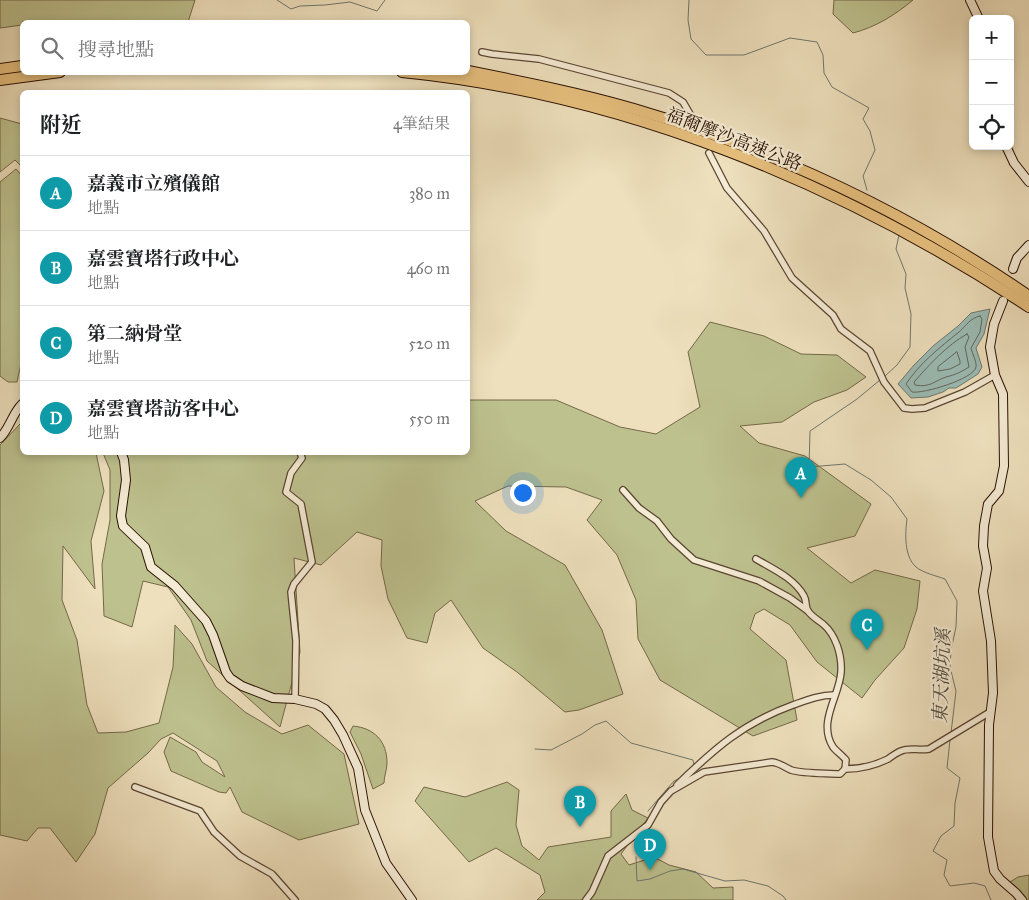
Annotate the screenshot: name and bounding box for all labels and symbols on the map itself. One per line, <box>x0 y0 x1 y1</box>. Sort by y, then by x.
street label: 福爾摩沙高速公路 <box>663 103 805 175</box>
pin: A <box>785 457 817 498</box>
your location <box>510 480 536 506</box>
pin: C <box>851 609 883 650</box>
water label: 東天湖坑溪 <box>928 626 955 724</box>
pin: B <box>564 786 596 827</box>
pin: D <box>634 829 666 870</box>

